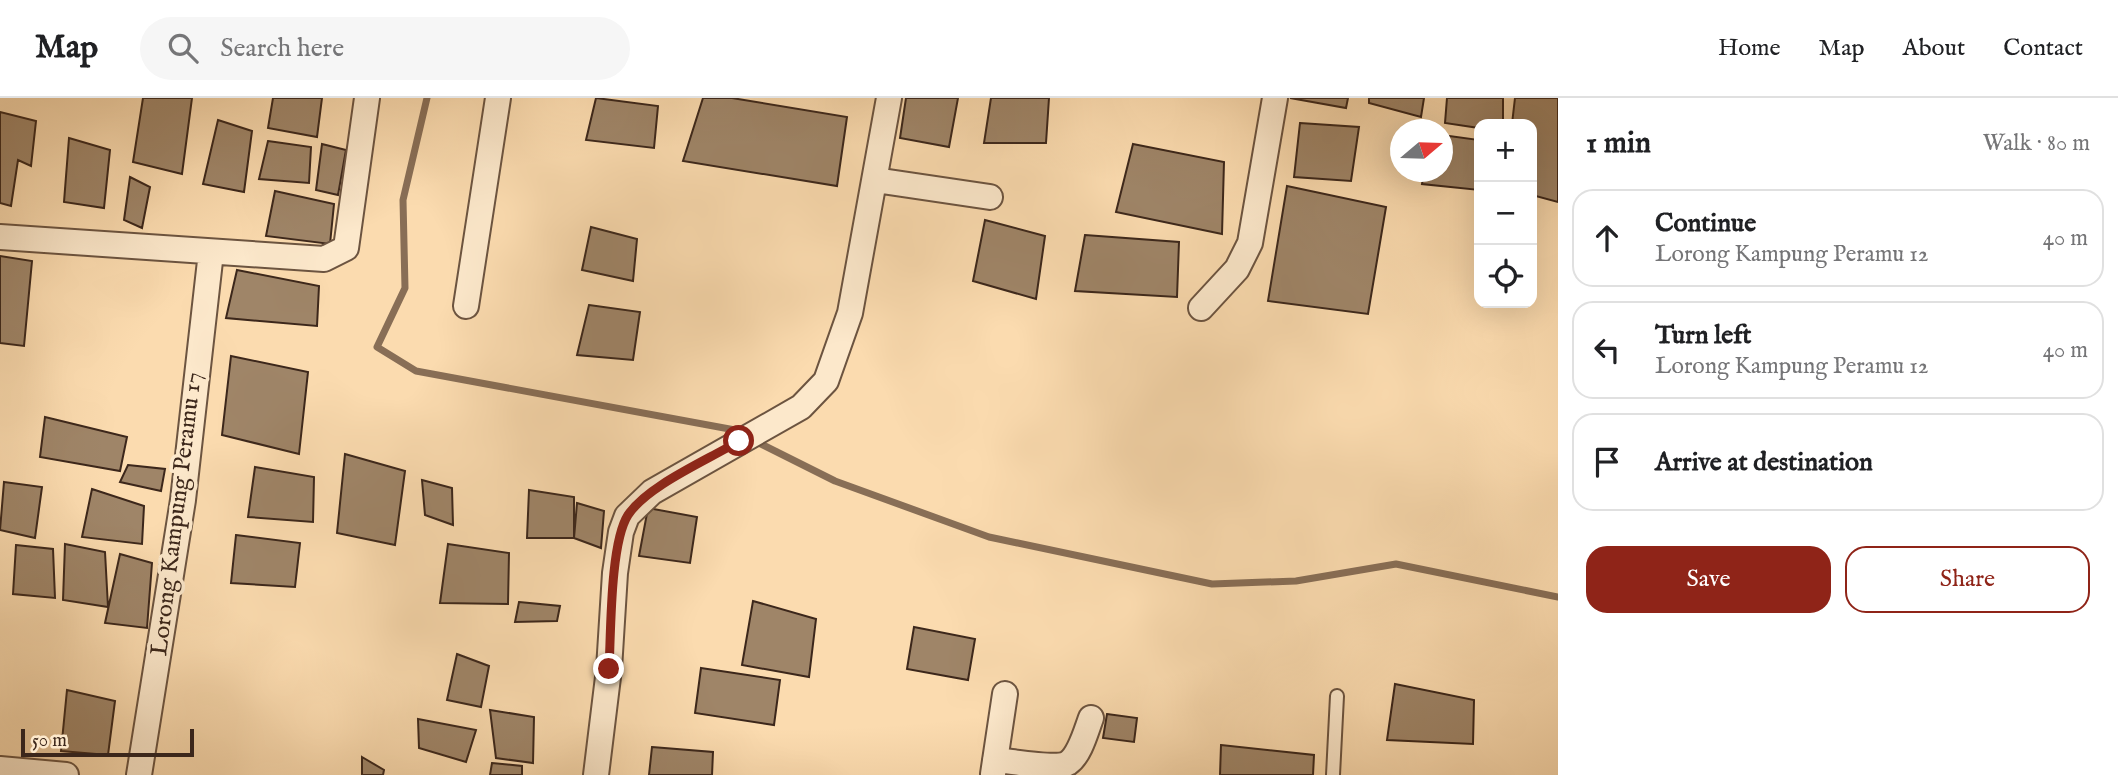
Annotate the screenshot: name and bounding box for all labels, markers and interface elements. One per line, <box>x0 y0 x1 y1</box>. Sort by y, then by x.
search box <box>140 17 630 80</box>
text: Map <box>35 27 98 69</box>
icon: search <box>164 29 202 67</box>
text: Search here <box>220 32 344 65</box>
text: Home <box>1718 33 1781 64</box>
text: Map <box>1819 33 1865 64</box>
text: About <box>1903 33 1965 64</box>
text: Contact <box>2003 33 2083 64</box>
north arrow <box>1390 119 1453 182</box>
map controls <box>1474 119 1537 308</box>
button: + <box>1474 119 1537 182</box>
text: 1 min <box>1586 125 1651 163</box>
text: Walk · 80 m <box>1983 129 2090 158</box>
button: − <box>1474 182 1537 245</box>
text: Continue <box>1655 207 1756 240</box>
icon: ahead <box>1588 219 1626 257</box>
text: 40 m <box>2043 224 2088 253</box>
text: Lorong Kampung Peramu 12 <box>1655 240 1929 269</box>
button: locate <box>1474 245 1537 308</box>
text: Turn left <box>1655 319 1752 352</box>
icon: left <box>1588 331 1626 369</box>
text: 40 m <box>2043 336 2088 365</box>
text: Lorong Kampung Peramu 12 <box>1655 352 1929 381</box>
street label: Lorong Kampung Peramu 17 <box>144 370 210 658</box>
route start <box>723 425 754 456</box>
icon: arrive <box>1588 443 1626 481</box>
text: Arrive at destination <box>1655 446 1873 479</box>
button: Save <box>1586 546 1831 613</box>
button: Share <box>1845 546 2090 613</box>
route end <box>593 653 624 684</box>
scale bar <box>21 726 194 758</box>
text: 50 m <box>32 729 67 753</box>

